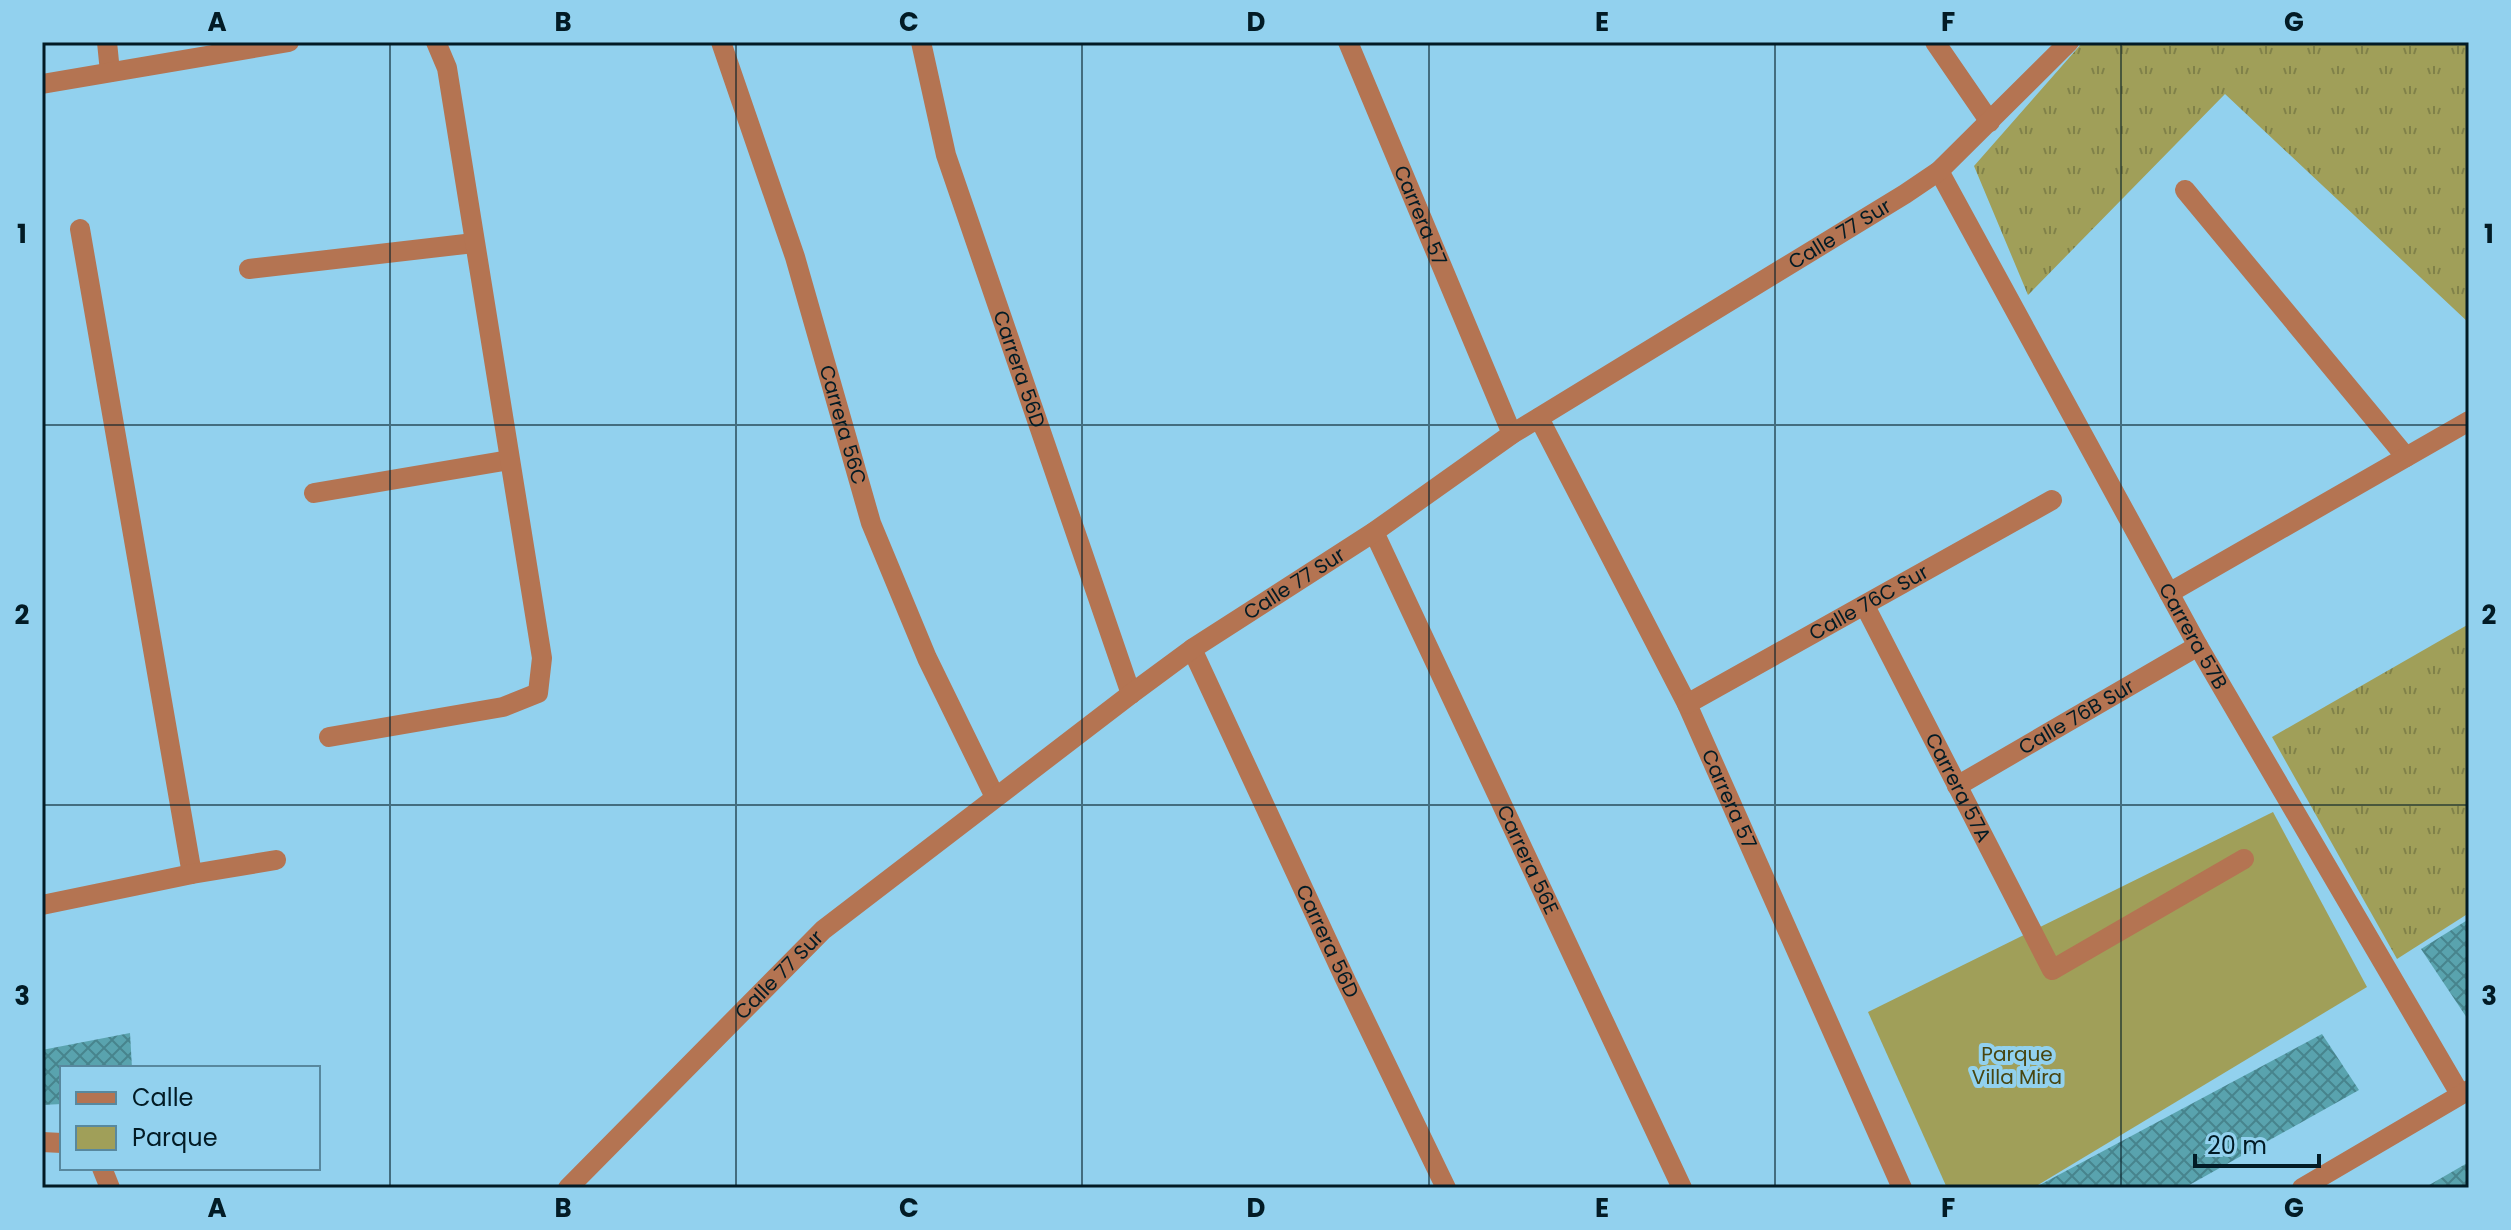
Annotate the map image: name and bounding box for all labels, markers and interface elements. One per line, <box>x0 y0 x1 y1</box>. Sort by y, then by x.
text: A <box>207 4 227 40</box>
text: B <box>554 4 572 40</box>
text: C <box>899 4 919 40</box>
text: D <box>1247 4 1266 40</box>
text: E <box>1595 4 1609 40</box>
text: F <box>1941 4 1955 40</box>
text: G <box>2284 4 2304 40</box>
street label: Carrera 57 <box>1387 161 1454 270</box>
street label: Calle 77 Sur <box>1783 192 1896 276</box>
text: 1 <box>17 216 27 252</box>
text: 1 <box>2484 216 2494 252</box>
street label: Carrera 56D <box>986 307 1053 431</box>
street label: Carrera 56C <box>813 362 873 488</box>
street label: Calle 77 Sur <box>1238 540 1350 626</box>
street label: Calle 76C Sur <box>1804 558 1933 647</box>
street label: Carrera 57B <box>2152 578 2234 695</box>
text: 2 <box>15 597 30 633</box>
text: 2 <box>2482 597 2497 633</box>
street label: Calle 76B Sur <box>2013 672 2139 761</box>
street label: Carrera 57A <box>1918 728 1998 847</box>
street label: Carrera 57 <box>1695 745 1764 853</box>
street label: Carrera 56E <box>1490 800 1566 919</box>
street label: Carrera 56D <box>1289 880 1366 1002</box>
street label: Calle 77 Sur <box>728 924 830 1026</box>
text: 3 <box>14 978 30 1014</box>
text: 3 <box>2481 978 2497 1014</box>
park label: Parque Villa Mira <box>1972 1040 2062 1091</box>
legend <box>60 1066 320 1170</box>
text: Calle <box>132 1081 193 1114</box>
scale bar <box>2195 1118 2319 1168</box>
text: Parque <box>132 1121 218 1154</box>
text: 20 m <box>2207 1129 2267 1162</box>
text: A <box>207 1190 227 1226</box>
text: B <box>554 1190 572 1226</box>
text: C <box>899 1190 919 1226</box>
text: D <box>1247 1190 1266 1226</box>
text: E <box>1595 1190 1609 1226</box>
text: F <box>1941 1190 1955 1226</box>
text: G <box>2284 1190 2304 1226</box>

